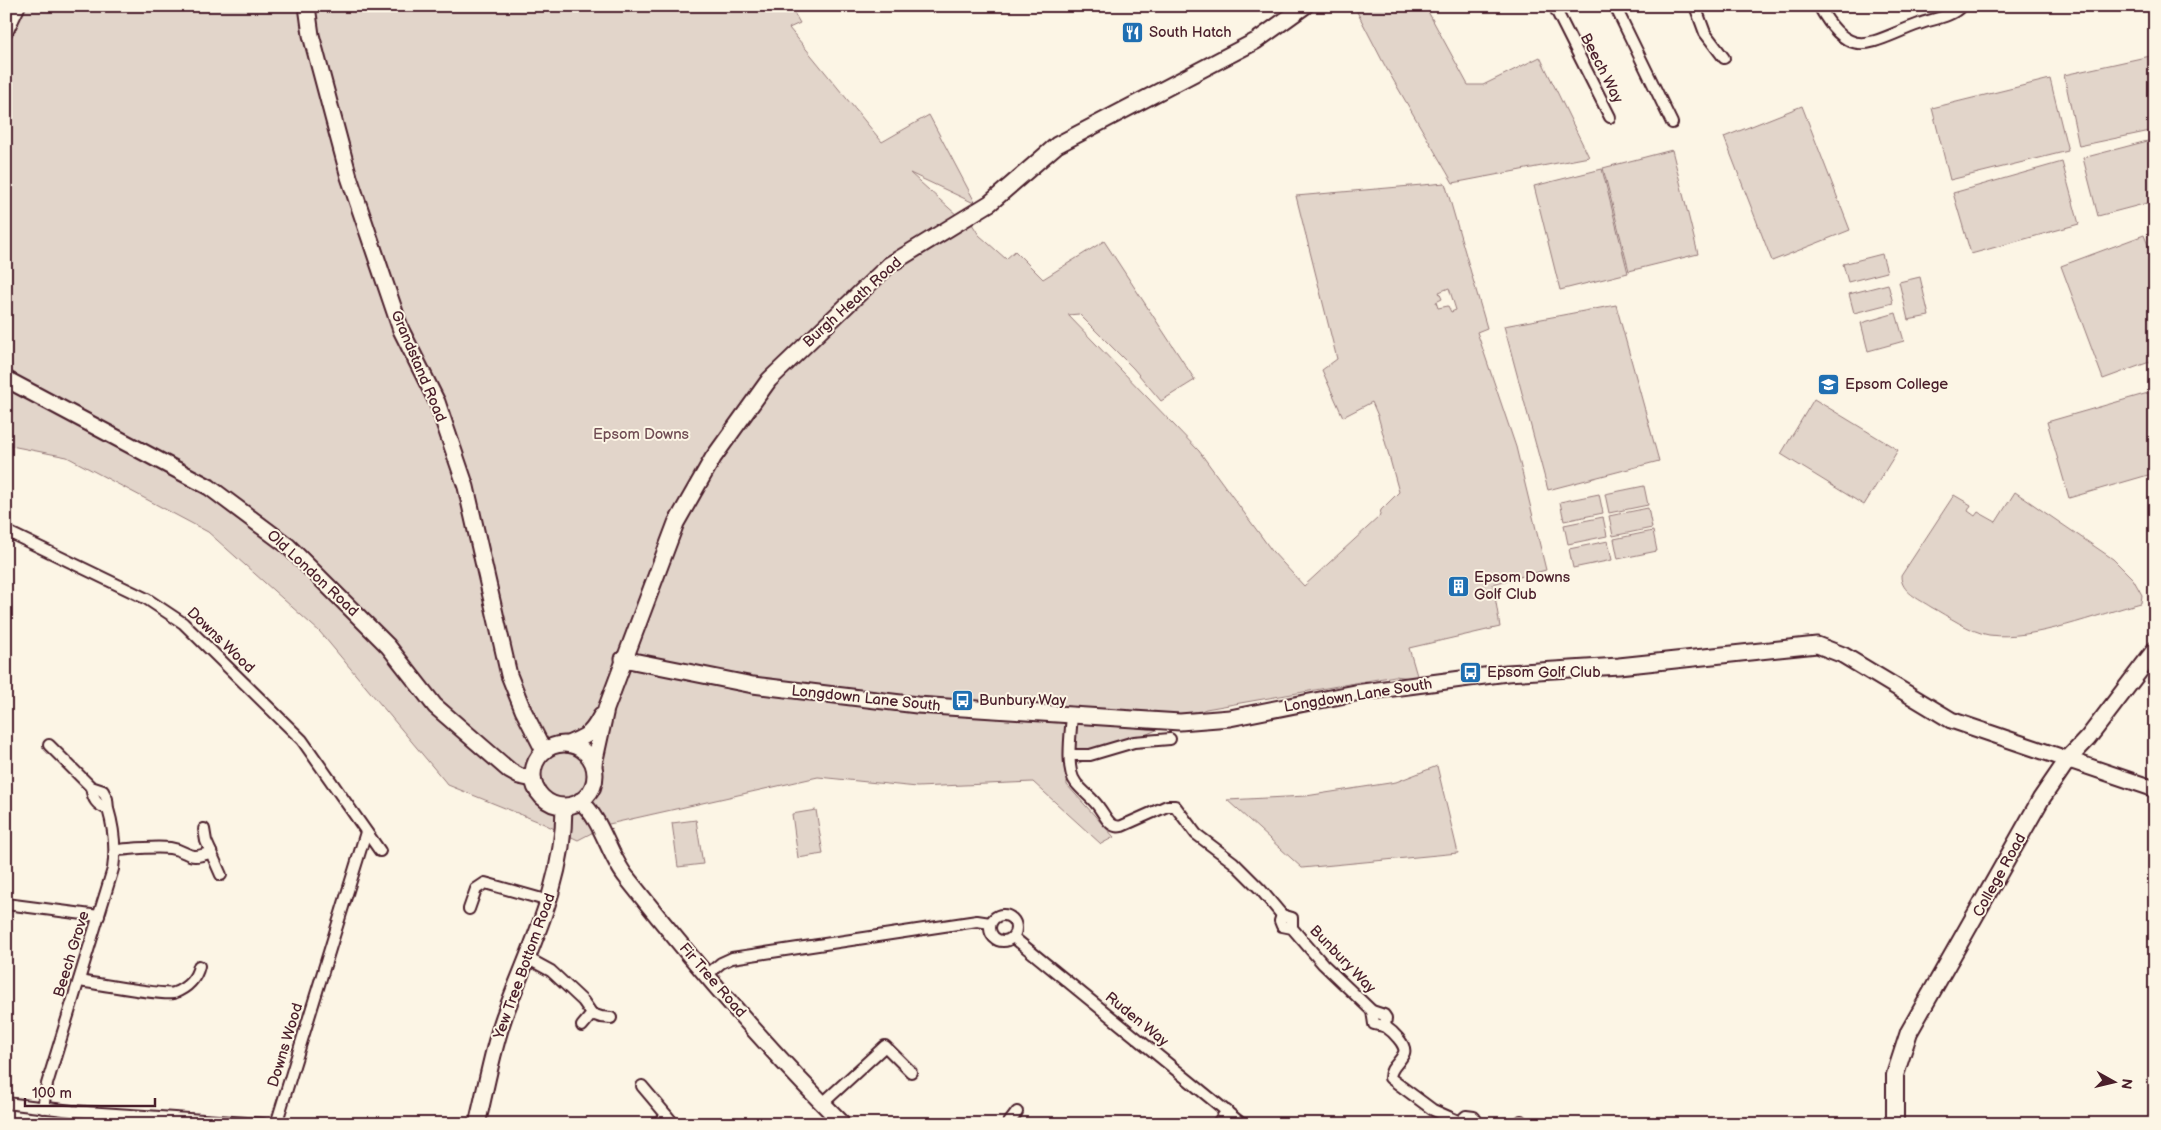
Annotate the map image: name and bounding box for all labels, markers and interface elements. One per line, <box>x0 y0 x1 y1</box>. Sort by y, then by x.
restaurant icon: South Hatch <box>1121 20 1145 44</box>
place label: South Hatch <box>1149 23 1232 42</box>
street label: Beech Way <box>1576 30 1627 107</box>
street label: Burgh Heath Road <box>799 253 906 352</box>
street label: Grandstand Road <box>386 308 451 425</box>
school or university icon: Epsom College <box>1817 372 1841 396</box>
place label: Epsom College <box>1845 375 1948 394</box>
park label: Epsom Downs <box>593 425 690 444</box>
street label: Old London Road <box>263 526 362 621</box>
place label: Epsom Downs Golf Club <box>1474 568 1571 604</box>
building icon: Epsom Downs Golf Club <box>1446 574 1470 598</box>
street label: Downs Wood <box>183 603 259 677</box>
bus stop icon: Epsom Golf Club <box>1459 660 1483 684</box>
place label: Epsom Golf Club <box>1487 663 1601 682</box>
street label: Longdown Lane South <box>1283 674 1434 717</box>
street label: Longdown Lane South <box>790 681 941 716</box>
bus stop icon: Bunbury Way <box>951 688 975 712</box>
place label: Bunbury Way <box>979 691 1067 710</box>
street label: College Road <box>1969 830 2030 920</box>
street label: Yew Tree Bottom Road <box>489 891 560 1043</box>
street label: Beech Grove <box>49 909 94 1000</box>
street label: Bunbury Way <box>1305 921 1380 998</box>
street label: Fir Tree Road <box>675 939 750 1022</box>
street label: Ruden Way <box>1101 988 1173 1051</box>
street label: Downs Wood <box>264 1001 307 1090</box>
north arrow <box>2088 1058 2138 1108</box>
scale bar <box>25 1075 155 1107</box>
text: N <box>2117 1077 2136 1090</box>
text: 100 m <box>32 1084 72 1103</box>

